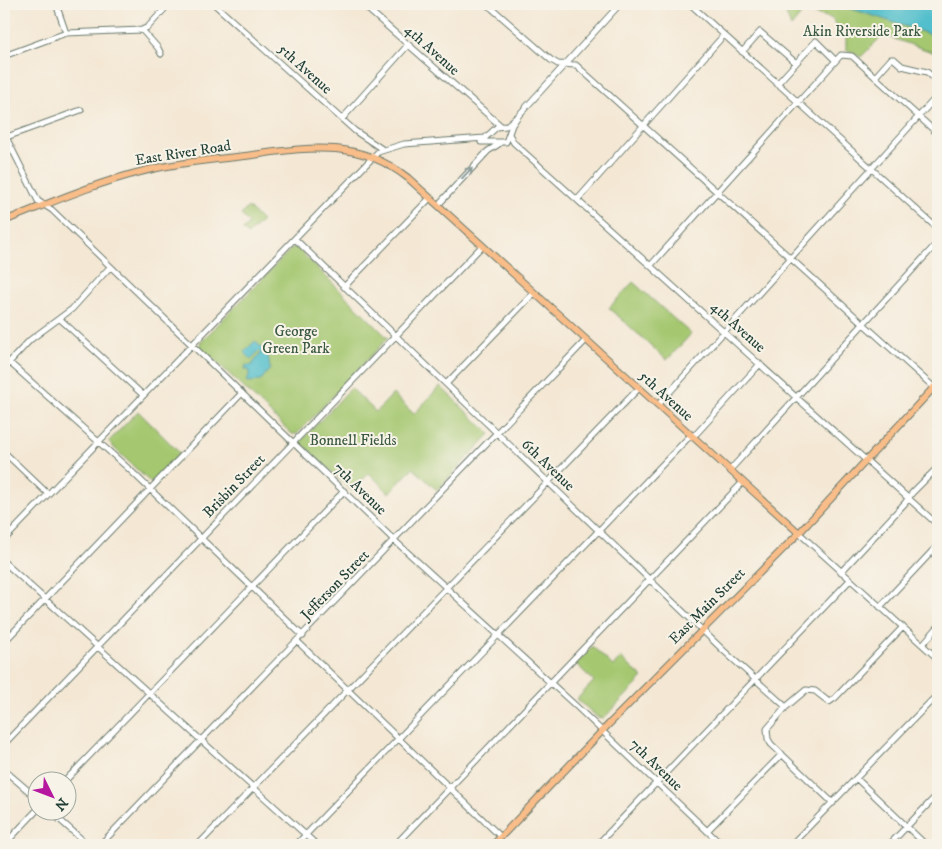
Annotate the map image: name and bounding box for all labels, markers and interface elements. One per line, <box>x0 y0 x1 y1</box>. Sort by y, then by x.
street label: 4th Avenue <box>400 20 464 80</box>
park label: Akin Riverside Park <box>803 22 922 41</box>
street label: 5th Avenue <box>274 40 336 98</box>
street label: East River Road <box>134 136 233 170</box>
one-way arrow <box>461 166 473 179</box>
street label: 4th Avenue <box>706 297 770 357</box>
park label: George Green Park <box>262 322 330 358</box>
street label: 5th Avenue <box>635 367 697 425</box>
park label: Bonnell Fields <box>309 431 397 450</box>
street label: 6th Avenue <box>517 435 579 495</box>
street label: Brisbin Street <box>199 450 269 522</box>
street label: 7th Avenue <box>329 459 391 519</box>
street label: Jefferson Street <box>295 546 374 626</box>
street label: East Main Street <box>665 564 749 648</box>
street label: 7th Avenue <box>625 735 687 795</box>
north arrow <box>28 772 78 822</box>
text: N <box>50 794 71 815</box>

